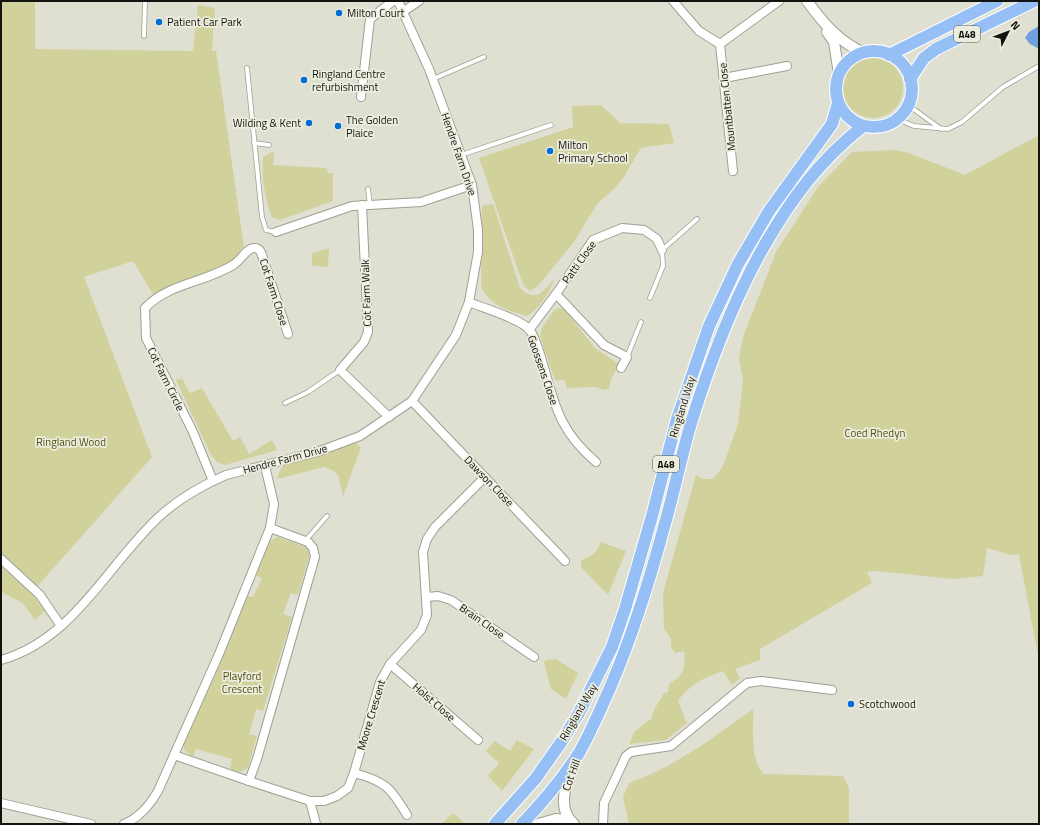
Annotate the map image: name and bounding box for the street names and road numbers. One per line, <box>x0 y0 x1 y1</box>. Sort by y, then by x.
road number: A48 <box>954 26 980 42</box>
street label: Mountbatten Close <box>714 62 740 152</box>
street label: Hendre Farm Drive <box>437 110 481 198</box>
street label: Patti Close <box>558 237 600 287</box>
street label: Cot Farm Close <box>256 257 292 328</box>
street label: Cot Farm Walk <box>357 258 375 327</box>
street label: Goossens Close <box>524 333 563 407</box>
street label: Cot Farm Circle <box>144 344 189 414</box>
street label: Ringland Way <box>665 374 699 440</box>
street label: Hendre Farm Drive <box>241 440 329 478</box>
street label: Dawson Close <box>461 452 518 510</box>
road number: A48 <box>653 456 679 472</box>
street label: Brain Close <box>456 600 508 643</box>
street label: Moore Crescent <box>353 678 389 752</box>
street label: Holst Close <box>409 679 459 725</box>
street label: Ringland Way <box>555 680 601 743</box>
street label: Cot Hill <box>558 757 584 793</box>

